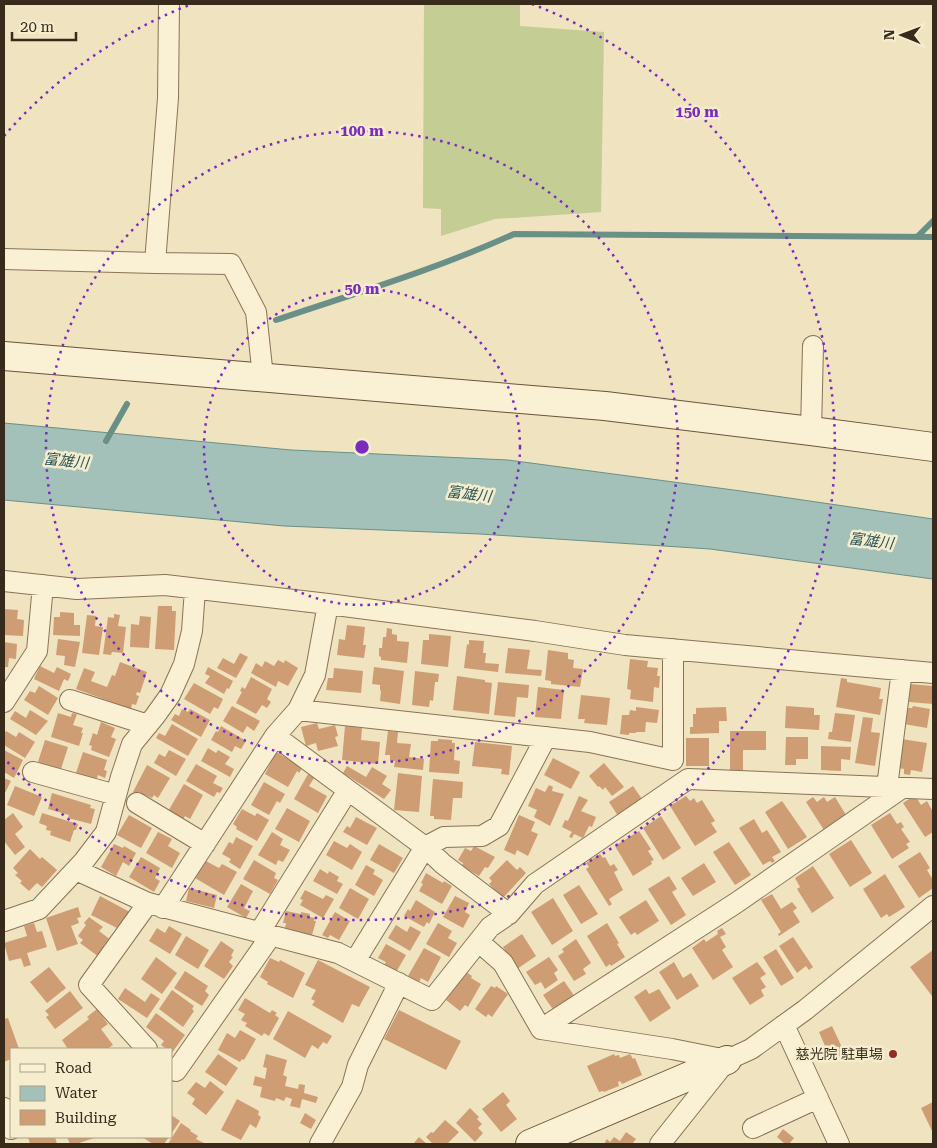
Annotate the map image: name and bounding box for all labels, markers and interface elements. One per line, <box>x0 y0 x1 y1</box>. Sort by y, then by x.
scale bar <box>12 10 76 42</box>
north arrow <box>877 10 927 60</box>
text: 20 m <box>20 18 55 36</box>
text: N <box>881 29 897 40</box>
text: 150 m <box>675 103 719 121</box>
text: 100 m <box>340 122 384 140</box>
text: 50 m <box>344 280 380 298</box>
centre of rings <box>353 438 371 456</box>
water label: 富雄川 <box>43 450 91 473</box>
water label: 富雄川 <box>446 482 494 506</box>
water label: 富雄川 <box>848 529 896 553</box>
place label: 慈光院 駐車場 <box>795 1046 883 1062</box>
legend <box>10 1048 172 1138</box>
marker: 慈光院 駐車場 <box>887 1048 899 1060</box>
text: Road <box>55 1059 92 1077</box>
text: Water <box>55 1084 97 1102</box>
text: Building <box>55 1109 117 1127</box>

